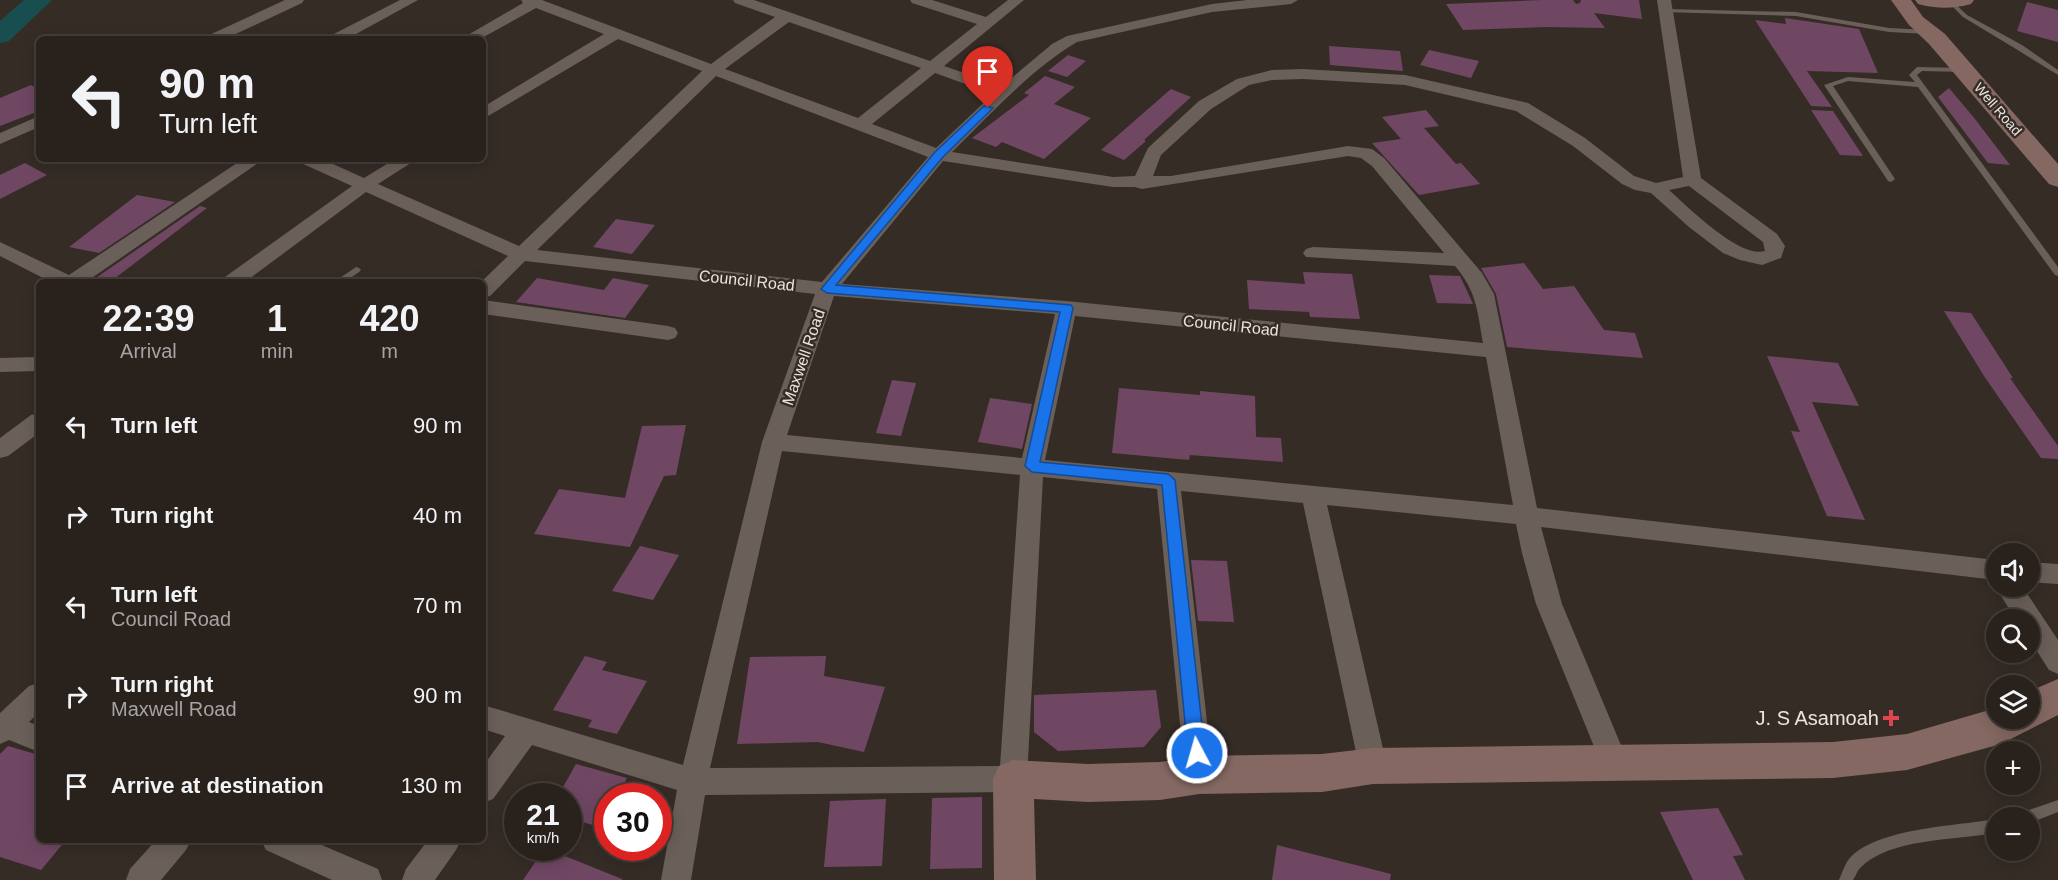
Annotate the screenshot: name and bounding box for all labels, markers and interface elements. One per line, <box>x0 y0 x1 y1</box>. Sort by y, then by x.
pin <box>962 46 1013 108</box>
icon: arrive <box>971 55 1004 88</box>
icon: left <box>60 60 138 138</box>
text: 90 m <box>159 60 255 107</box>
street label: Well Road <box>1971 79 2025 139</box>
text: Turn left <box>159 109 257 139</box>
street label: Council Road <box>698 267 796 294</box>
text: 22:39 <box>102 298 194 339</box>
text: 1 <box>267 298 287 339</box>
text: 420 <box>359 298 420 339</box>
street label: Maxwell Road <box>779 307 828 407</box>
street label: Council Road <box>1182 312 1280 339</box>
text: Arrival <box>120 340 177 362</box>
text: min <box>261 340 293 362</box>
text: m <box>381 340 398 362</box>
icon: left <box>60 410 93 443</box>
text: Turn left <box>111 413 197 438</box>
text: 90 m <box>413 413 462 438</box>
icon: right <box>60 500 93 533</box>
text: Turn right <box>111 503 213 528</box>
text: 40 m <box>413 503 462 528</box>
map controls <box>1986 543 2040 861</box>
button: sound <box>1986 543 2040 597</box>
text: Turn left <box>111 582 197 607</box>
icon: left <box>60 590 93 623</box>
text: 70 m <box>413 593 462 618</box>
text: Council Road <box>111 608 231 630</box>
button: search <box>1986 609 2040 663</box>
text: Turn right <box>111 672 213 697</box>
button: layers <box>1986 675 2040 729</box>
icon: right <box>60 680 93 713</box>
text: 90 m <box>413 683 462 708</box>
text: Maxwell Road <box>111 698 237 720</box>
place label: J. S Asamoah <box>1756 707 1879 729</box>
marker: J. S Asamoah <box>1884 711 1898 725</box>
position arrow <box>1165 721 1229 785</box>
button: + <box>1986 741 2040 795</box>
icon: arrive <box>60 770 93 803</box>
text: Arrive at destination <box>111 773 324 798</box>
text: 130 m <box>401 773 462 798</box>
speed limit sign: 30 <box>594 783 672 861</box>
text: 21 <box>526 798 560 831</box>
button: − <box>1986 807 2040 861</box>
text: km/h <box>527 829 559 846</box>

